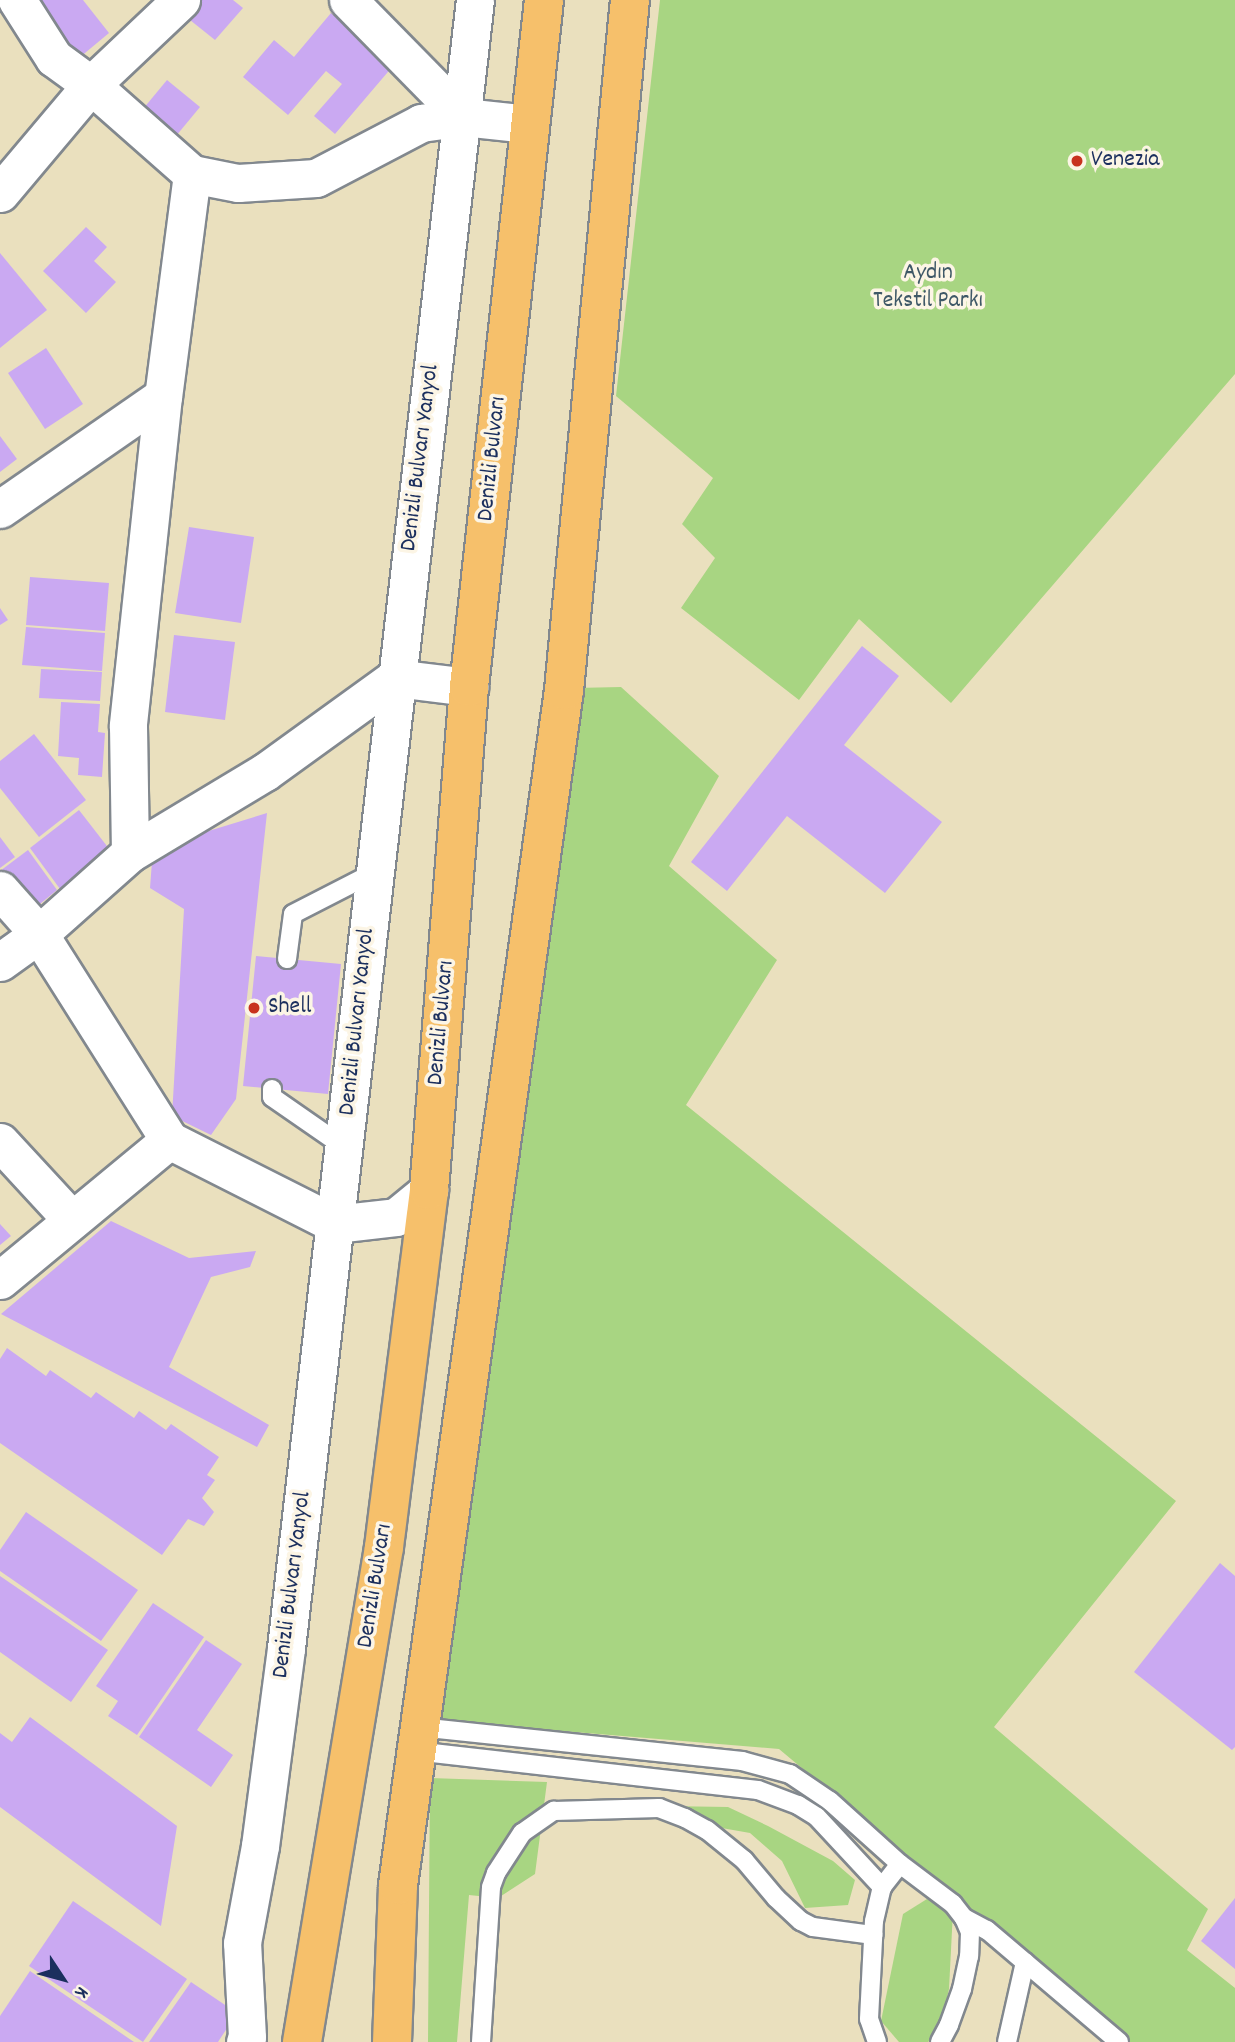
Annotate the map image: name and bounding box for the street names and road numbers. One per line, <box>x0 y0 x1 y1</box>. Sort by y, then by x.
street label: Denizli Bulvarı Yanyol <box>395 363 447 553</box>
street label: Denizli Bulvarı <box>472 395 514 523</box>
street label: Denizli Bulvarı Yanyol <box>334 927 382 1117</box>
street label: Denizli Bulvarı <box>422 959 462 1087</box>
street label: Denizli Bulvarı Yanyol <box>267 1490 319 1680</box>
street label: Denizli Bulvarı <box>352 1522 400 1650</box>

